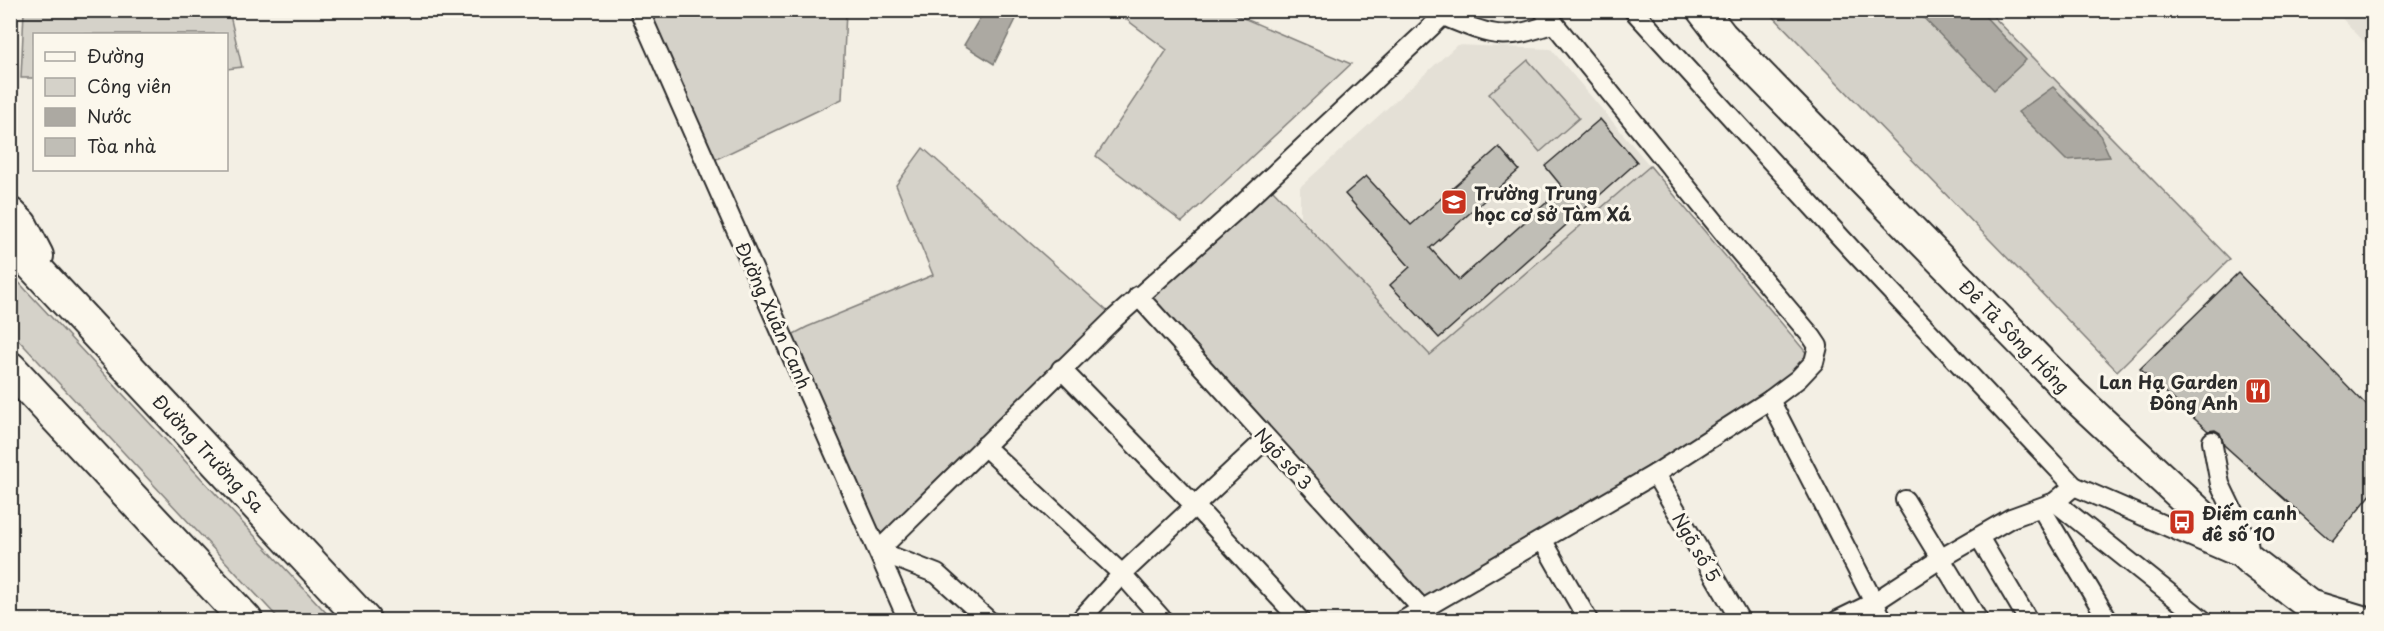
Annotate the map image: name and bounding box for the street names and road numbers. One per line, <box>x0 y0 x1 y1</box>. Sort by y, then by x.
street label: Đường Xuân Canh <box>729 237 819 393</box>
street label: Đê Tả Sông Hồng <box>1953 273 2077 399</box>
street label: Đường Trường Sa <box>147 388 272 519</box>
street label: Ngõ số 3 <box>1249 421 1319 495</box>
street label: Ngõ số 5 <box>1666 507 1728 587</box>

